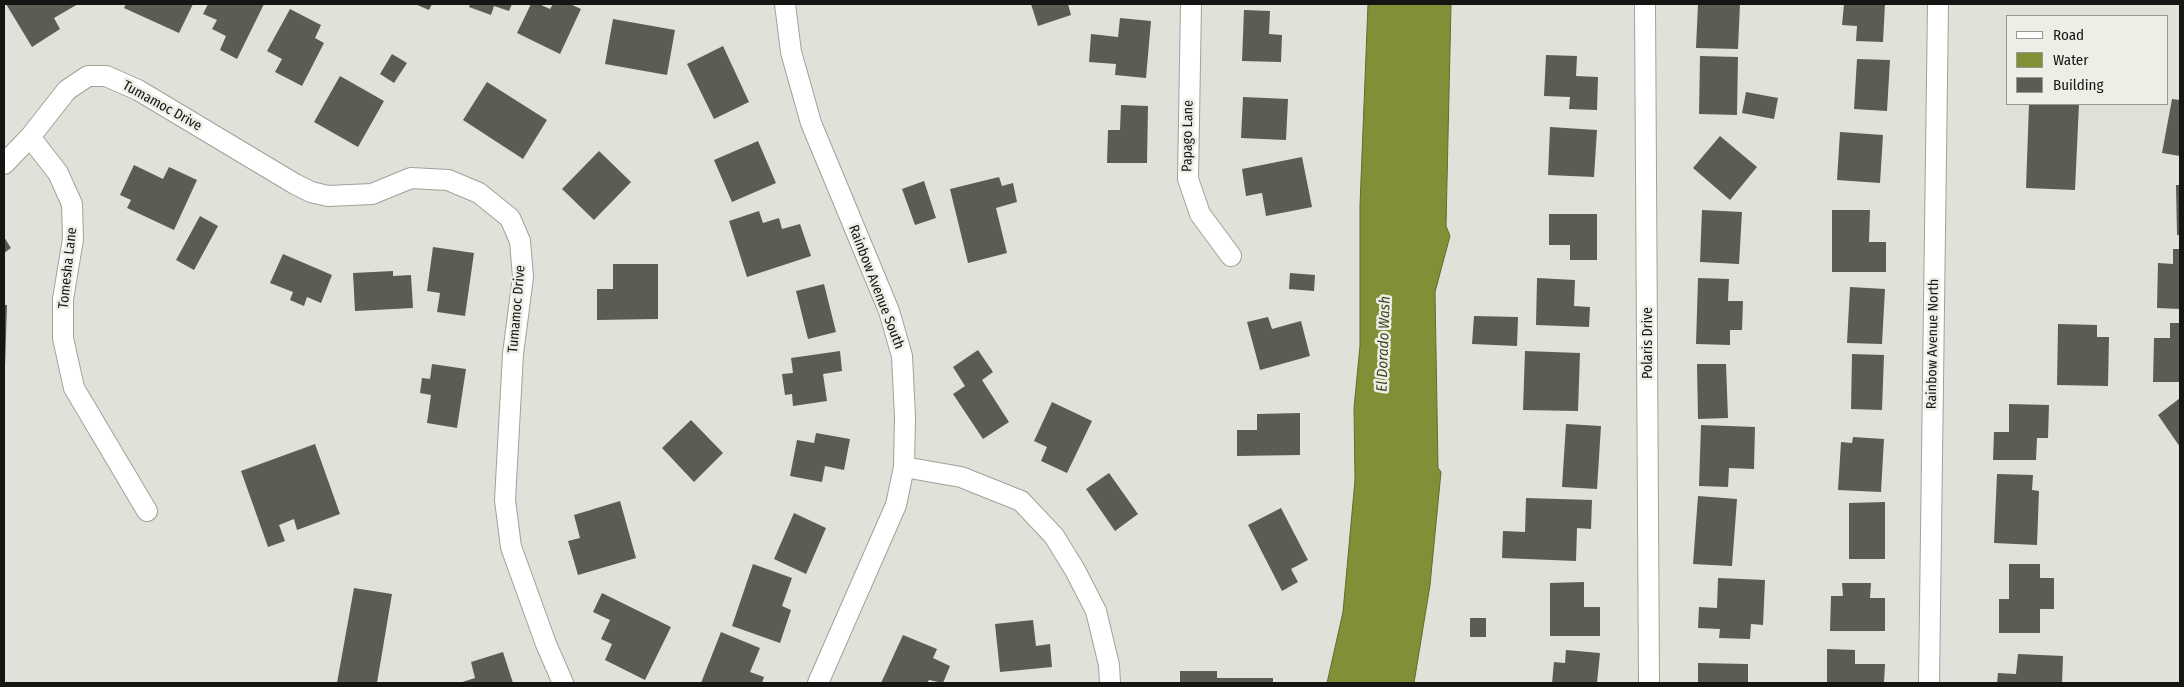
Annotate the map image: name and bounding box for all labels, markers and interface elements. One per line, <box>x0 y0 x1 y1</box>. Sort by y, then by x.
legend <box>2006 15 2169 105</box>
text: Road <box>2053 26 2084 44</box>
text: Water <box>2053 51 2088 69</box>
text: Building <box>2053 76 2104 94</box>
street label: Tumamoc Drive <box>119 77 205 135</box>
street label: Papago Lane <box>1179 100 1197 172</box>
street label: Rainbow Avenue South <box>845 223 907 351</box>
street label: Tomesha Lane <box>55 227 81 309</box>
street label: Tumamoc Drive <box>505 264 529 354</box>
street label: Rainbow Avenue North <box>1923 279 1943 409</box>
water label: El Dorado Wash <box>1373 296 1395 392</box>
street label: Polaris Drive <box>1640 307 1656 379</box>

